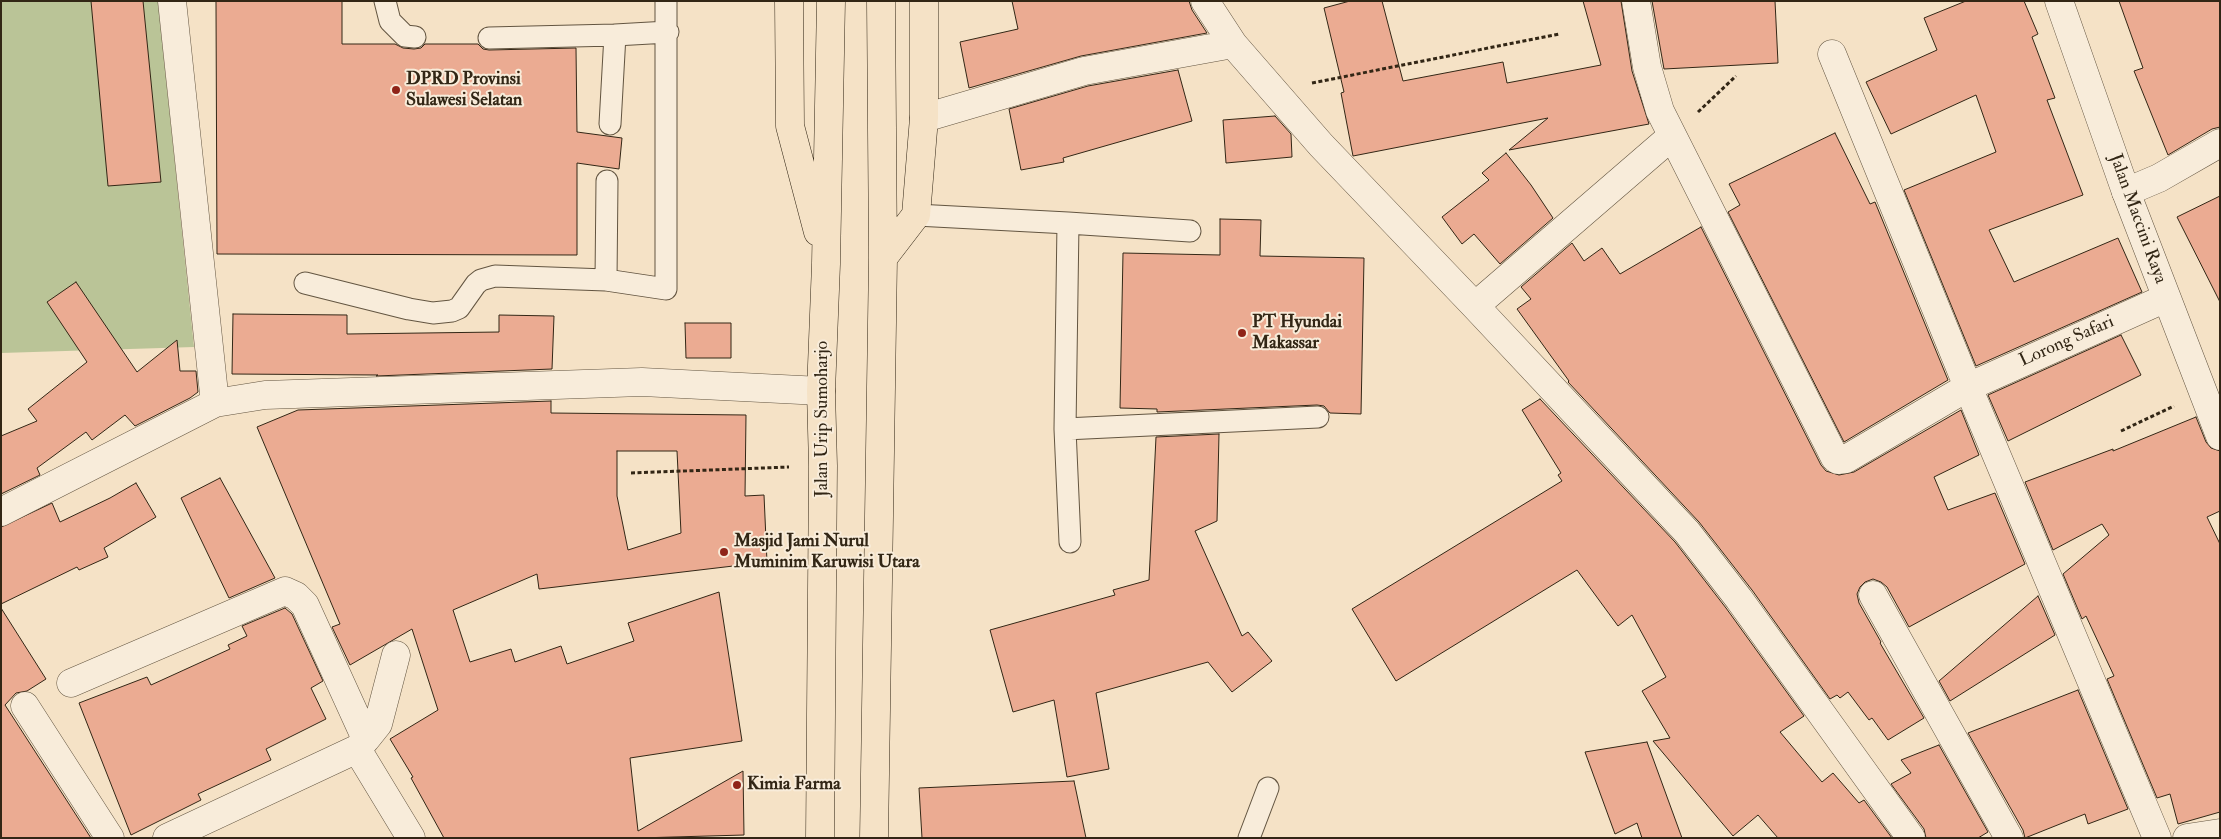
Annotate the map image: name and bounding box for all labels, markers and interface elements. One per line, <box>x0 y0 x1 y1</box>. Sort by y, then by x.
place label: DPRD Provinsi Sulawesi Selatan <box>406 69 522 112</box>
marker: DPRD Provinsi Sulawesi Selatan <box>390 84 402 96</box>
street label: Jalan Maccini Raya <box>2103 151 2171 287</box>
place label: PT Hyundai Makassar <box>1252 312 1342 354</box>
street label: Lorong Safari <box>2016 312 2118 372</box>
marker: PT Hyundai Makassar <box>1236 327 1248 339</box>
street label: Jalan Urip Sumoharjo <box>812 341 834 497</box>
place label: Masjid Jami Nurul Muminim Karuwisi Utara <box>734 531 920 574</box>
marker: Masjid Jami Nurul Muminim Karuwisi Utara <box>718 546 730 558</box>
place label: Kimia Farma <box>747 774 841 796</box>
marker: Kimia Farma <box>731 779 743 791</box>

